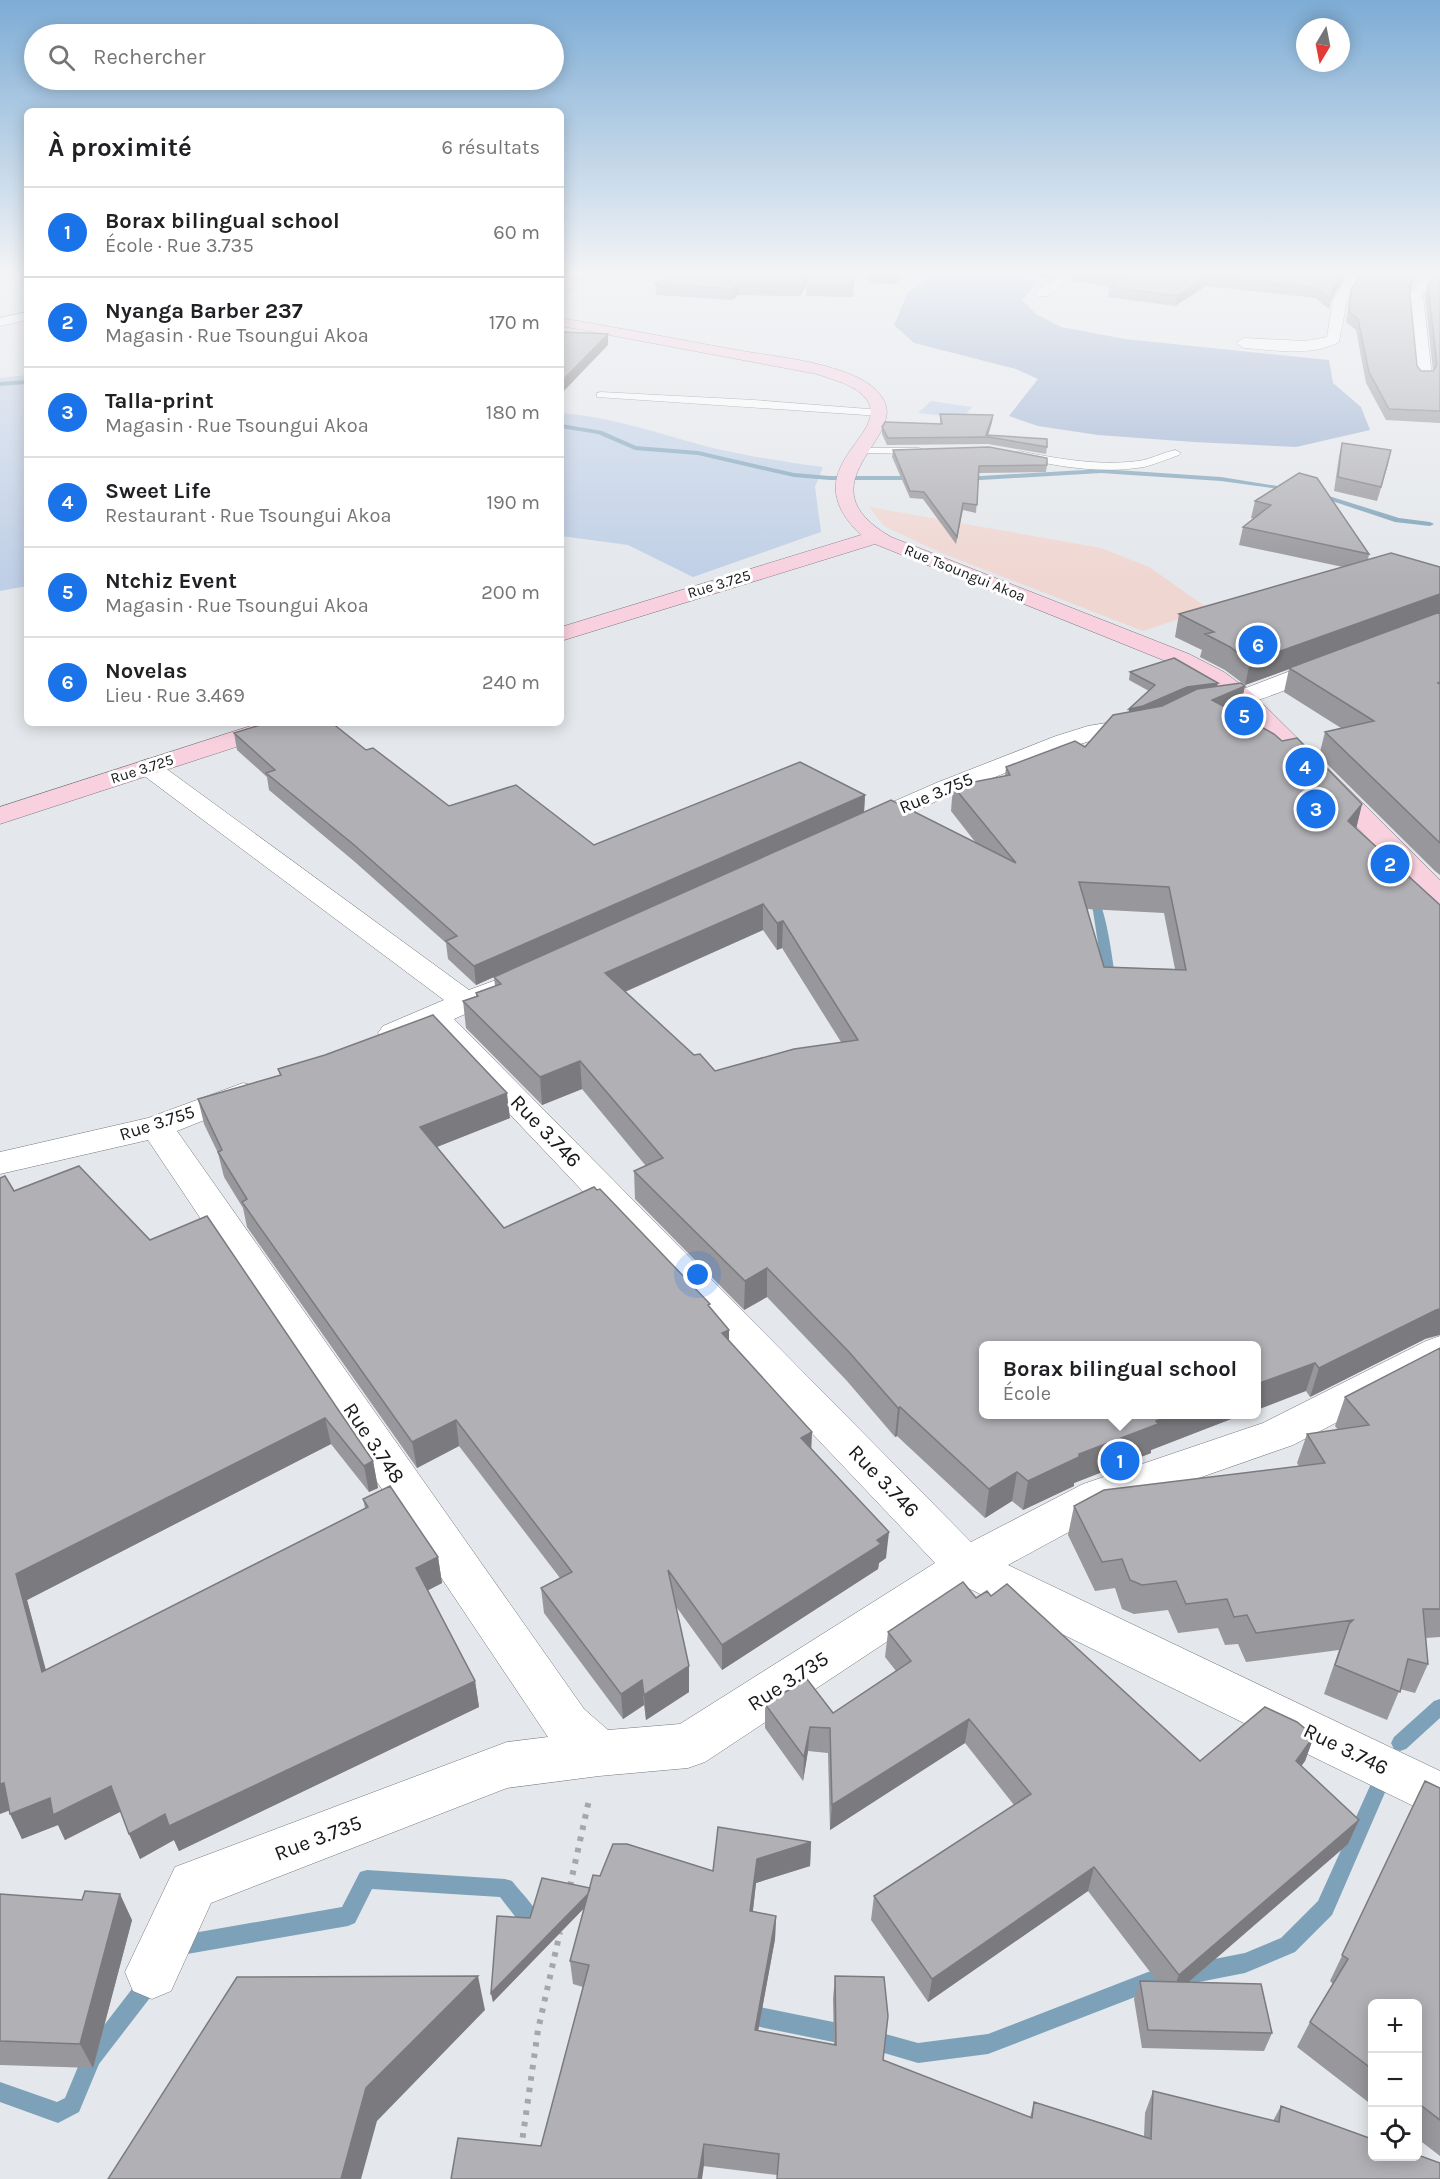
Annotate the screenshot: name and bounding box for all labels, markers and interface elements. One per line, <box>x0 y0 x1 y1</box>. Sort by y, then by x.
north arrow <box>1296 18 1350 72</box>
search box <box>24 24 564 90</box>
icon: search <box>45 41 78 74</box>
text: Rechercher <box>93 44 206 70</box>
text: À proximité <box>48 132 192 163</box>
text: 6 résultats <box>442 136 540 159</box>
text: Borax bilingual school <box>105 208 340 234</box>
text: 1 <box>64 221 71 244</box>
text: 60 m <box>493 221 540 244</box>
text: École · Rue 3.735 <box>105 234 254 257</box>
text: Nyanga Barber 237 <box>105 298 303 324</box>
text: 2 <box>61 311 74 334</box>
text: 170 m <box>489 311 540 334</box>
text: Magasin · Rue Tsoungui Akoa <box>105 324 369 347</box>
text: Talla-print <box>105 388 214 414</box>
text: 3 <box>61 401 74 424</box>
text: 180 m <box>486 401 540 424</box>
text: Magasin · Rue Tsoungui Akoa <box>105 414 369 437</box>
text: Sweet Life <box>105 478 211 504</box>
text: 4 <box>62 491 73 514</box>
text: 190 m <box>486 491 540 514</box>
text: Restaurant · Rue Tsoungui Akoa <box>105 504 391 527</box>
street label: Rue Tsoungui Akoa <box>902 541 1028 605</box>
street label: Rue 3.725 <box>685 566 753 602</box>
text: Ntchiz Event <box>105 568 237 594</box>
text: 5 <box>62 581 73 604</box>
text: 200 m <box>481 581 540 604</box>
text: Magasin · Rue Tsoungui Akoa <box>105 594 369 617</box>
pin: 6 <box>1238 622 1278 668</box>
text: Novelas <box>105 658 187 684</box>
text: 6 <box>61 671 74 694</box>
text: 240 m <box>482 671 540 694</box>
text: Lieu · Rue 3.469 <box>105 684 245 707</box>
pin: 5 <box>1224 694 1264 738</box>
pin: 4 <box>1286 744 1324 789</box>
street label: Rue 3.725 <box>108 750 176 788</box>
street label: Rue 3.755 <box>896 768 976 818</box>
pin: 3 <box>1296 786 1336 832</box>
pin: 2 <box>1370 842 1410 886</box>
street label: Rue 3.746 <box>506 1090 586 1172</box>
street label: Rue 3.755 <box>116 1100 198 1146</box>
your location <box>683 1260 712 1289</box>
popup <box>979 1341 1261 1419</box>
text: Borax bilingual school <box>1003 1356 1237 1382</box>
text: École <box>1003 1382 1051 1405</box>
street label: Rue 3.748 <box>338 1398 410 1488</box>
pin: 1 <box>1100 1438 1140 1484</box>
street label: Rue 3.746 <box>844 1440 924 1522</box>
street label: Rue 3.735 <box>743 1646 833 1716</box>
street label: Rue 3.746 <box>1300 1718 1392 1780</box>
street label: Rue 3.735 <box>271 1810 365 1866</box>
map controls <box>1368 1999 1422 2161</box>
button: + <box>1368 1999 1422 2053</box>
button: − <box>1368 2053 1422 2107</box>
button: locate <box>1368 2107 1422 2161</box>

